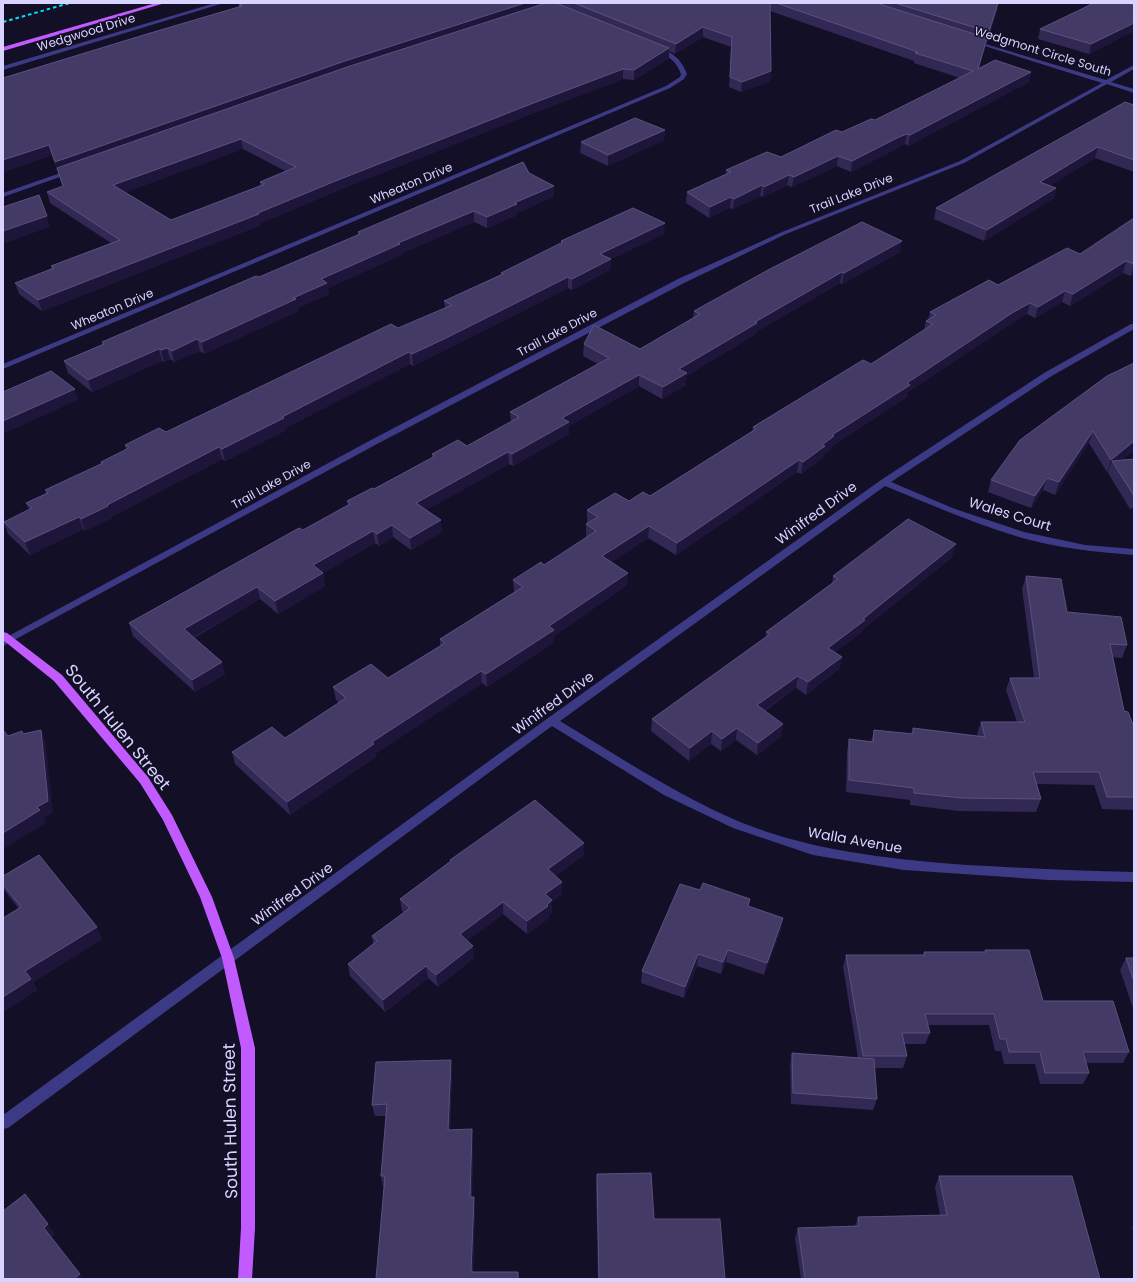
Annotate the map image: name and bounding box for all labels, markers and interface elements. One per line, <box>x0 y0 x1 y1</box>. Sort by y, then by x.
street label: Wedgwood Drive <box>35 9 137 55</box>
street label: Wedgmont Circle South <box>972 22 1114 80</box>
street label: Wheaton Drive <box>367 158 455 208</box>
street label: Trail Lake Drive <box>807 169 895 217</box>
street label: Wheaton Drive <box>68 284 156 334</box>
street label: Trail Lake Drive <box>514 304 600 360</box>
street label: Trail Lake Drive <box>228 455 314 513</box>
street label: Winifred Drive <box>771 476 861 549</box>
street label: Wales Court <box>966 492 1054 536</box>
street label: South Hulen Street <box>60 659 176 795</box>
street label: Winifred Drive <box>508 666 598 739</box>
street label: Walla Avenue <box>806 822 904 858</box>
street label: Winifred Drive <box>247 857 337 930</box>
street label: South Hulen Street <box>217 1043 243 1199</box>

